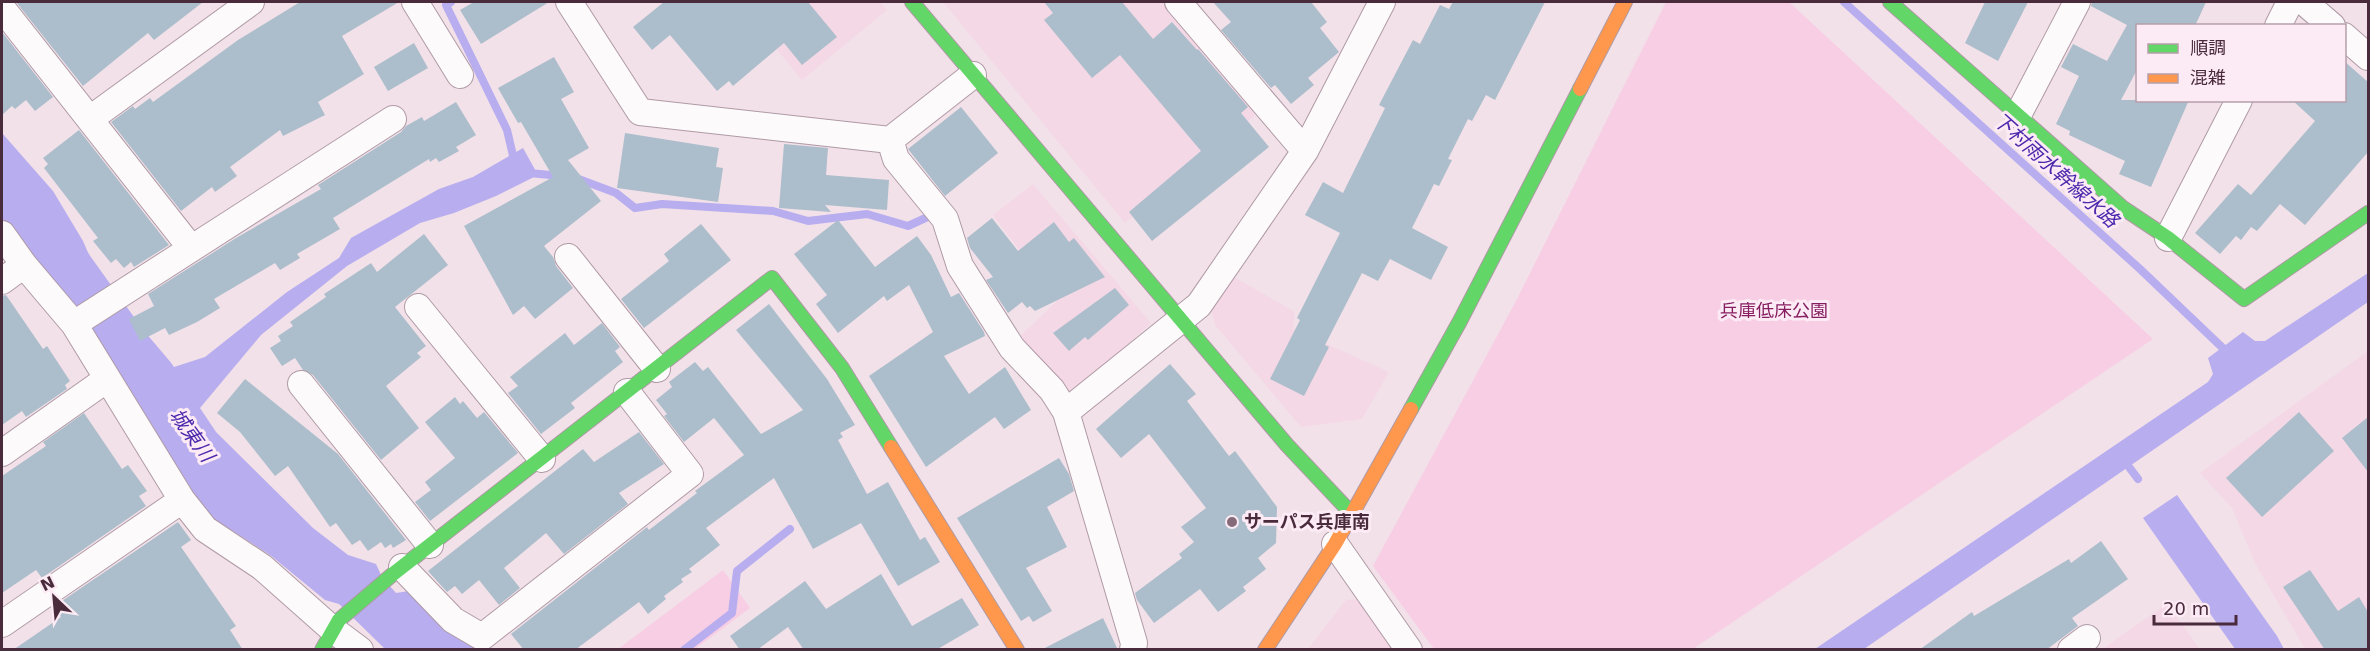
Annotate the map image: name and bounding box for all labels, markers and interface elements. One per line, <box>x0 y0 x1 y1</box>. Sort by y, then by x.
legend <box>2136 24 2346 102</box>
text: 順調 <box>2190 37 2226 58</box>
text: 混雑 <box>2190 67 2226 88</box>
water label: 下村雨水幹線水路 <box>1989 108 2125 234</box>
park label: 兵庫低床公園 <box>1720 300 1828 321</box>
water label: 城東川 <box>165 404 221 468</box>
place label: サーパス兵庫南 <box>1244 511 1370 532</box>
marker: サーパス兵庫南 <box>1225 515 1239 529</box>
north arrow <box>24 567 84 627</box>
text: N <box>37 572 58 595</box>
scale bar <box>2154 588 2236 626</box>
text: 20 m <box>2163 598 2209 619</box>

